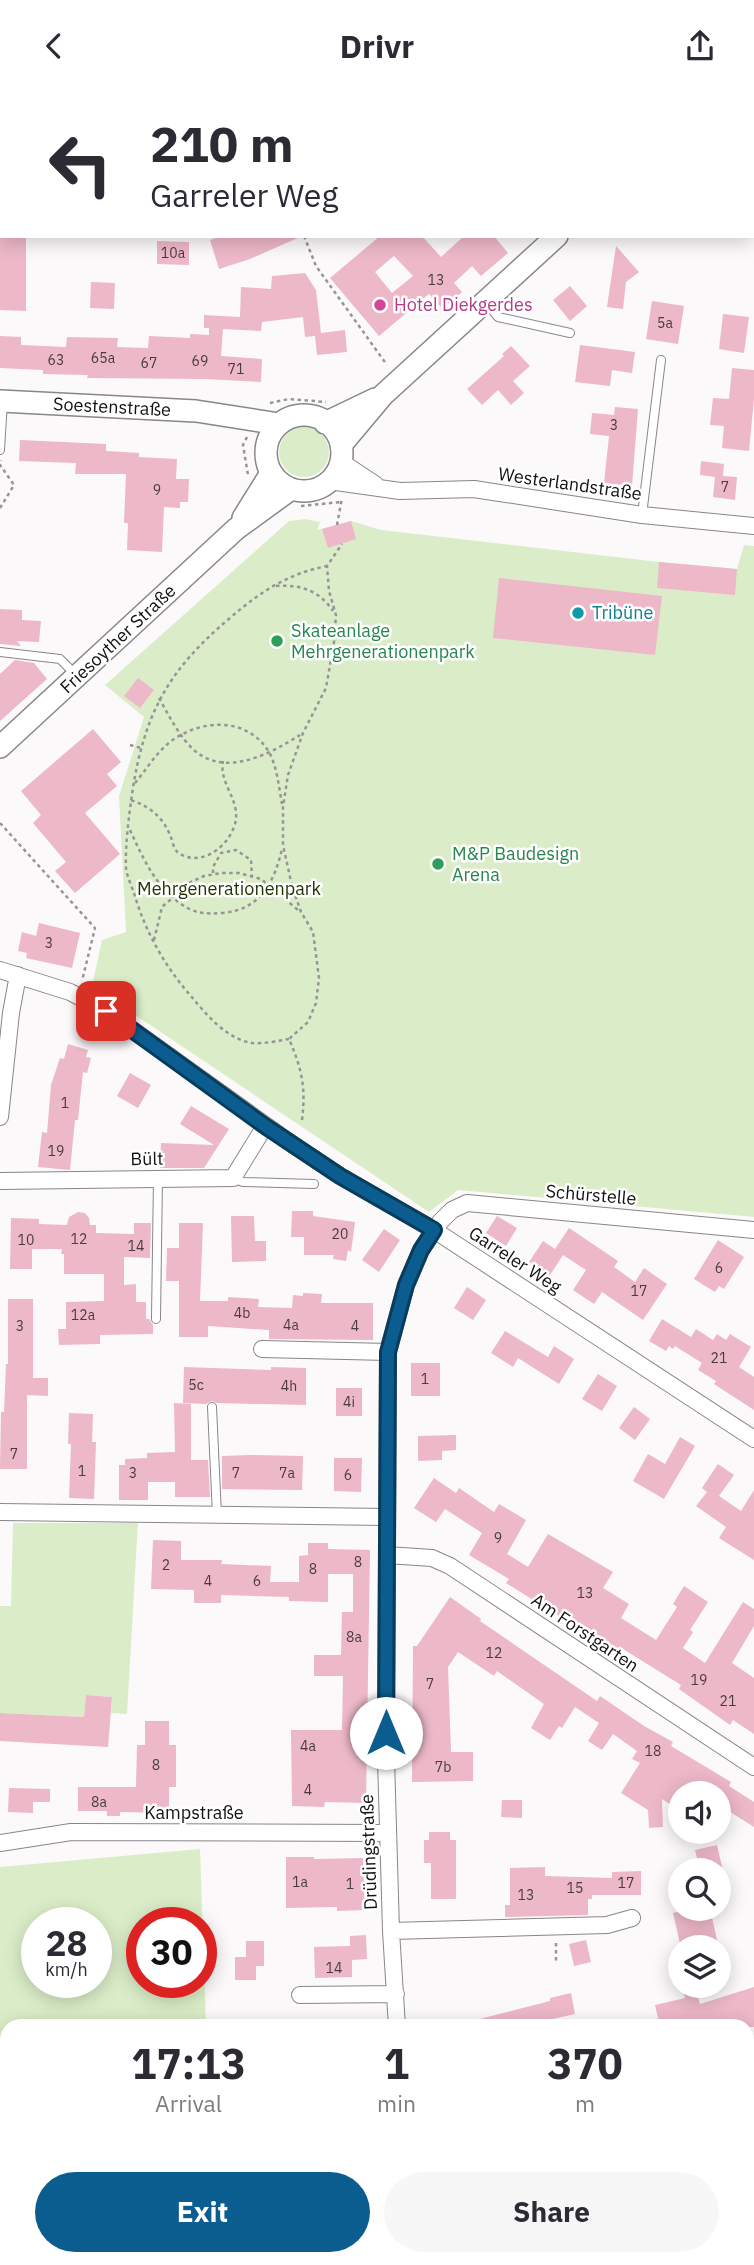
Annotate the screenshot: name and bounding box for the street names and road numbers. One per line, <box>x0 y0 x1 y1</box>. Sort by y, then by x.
street label: Soestenstraße <box>53 392 172 421</box>
street label: Westerlandstraße <box>497 462 643 505</box>
street label: Friesoyther Straße <box>55 579 180 698</box>
street label: Bült <box>130 1147 164 1170</box>
street label: Schürstelle <box>545 1179 637 1210</box>
street label: Garreler Weg <box>465 1221 566 1298</box>
street label: Am Forstgarten <box>527 1588 643 1677</box>
street label: Drüdingstraße <box>355 1793 382 1910</box>
street label: Kampstraße <box>144 1801 244 1824</box>

